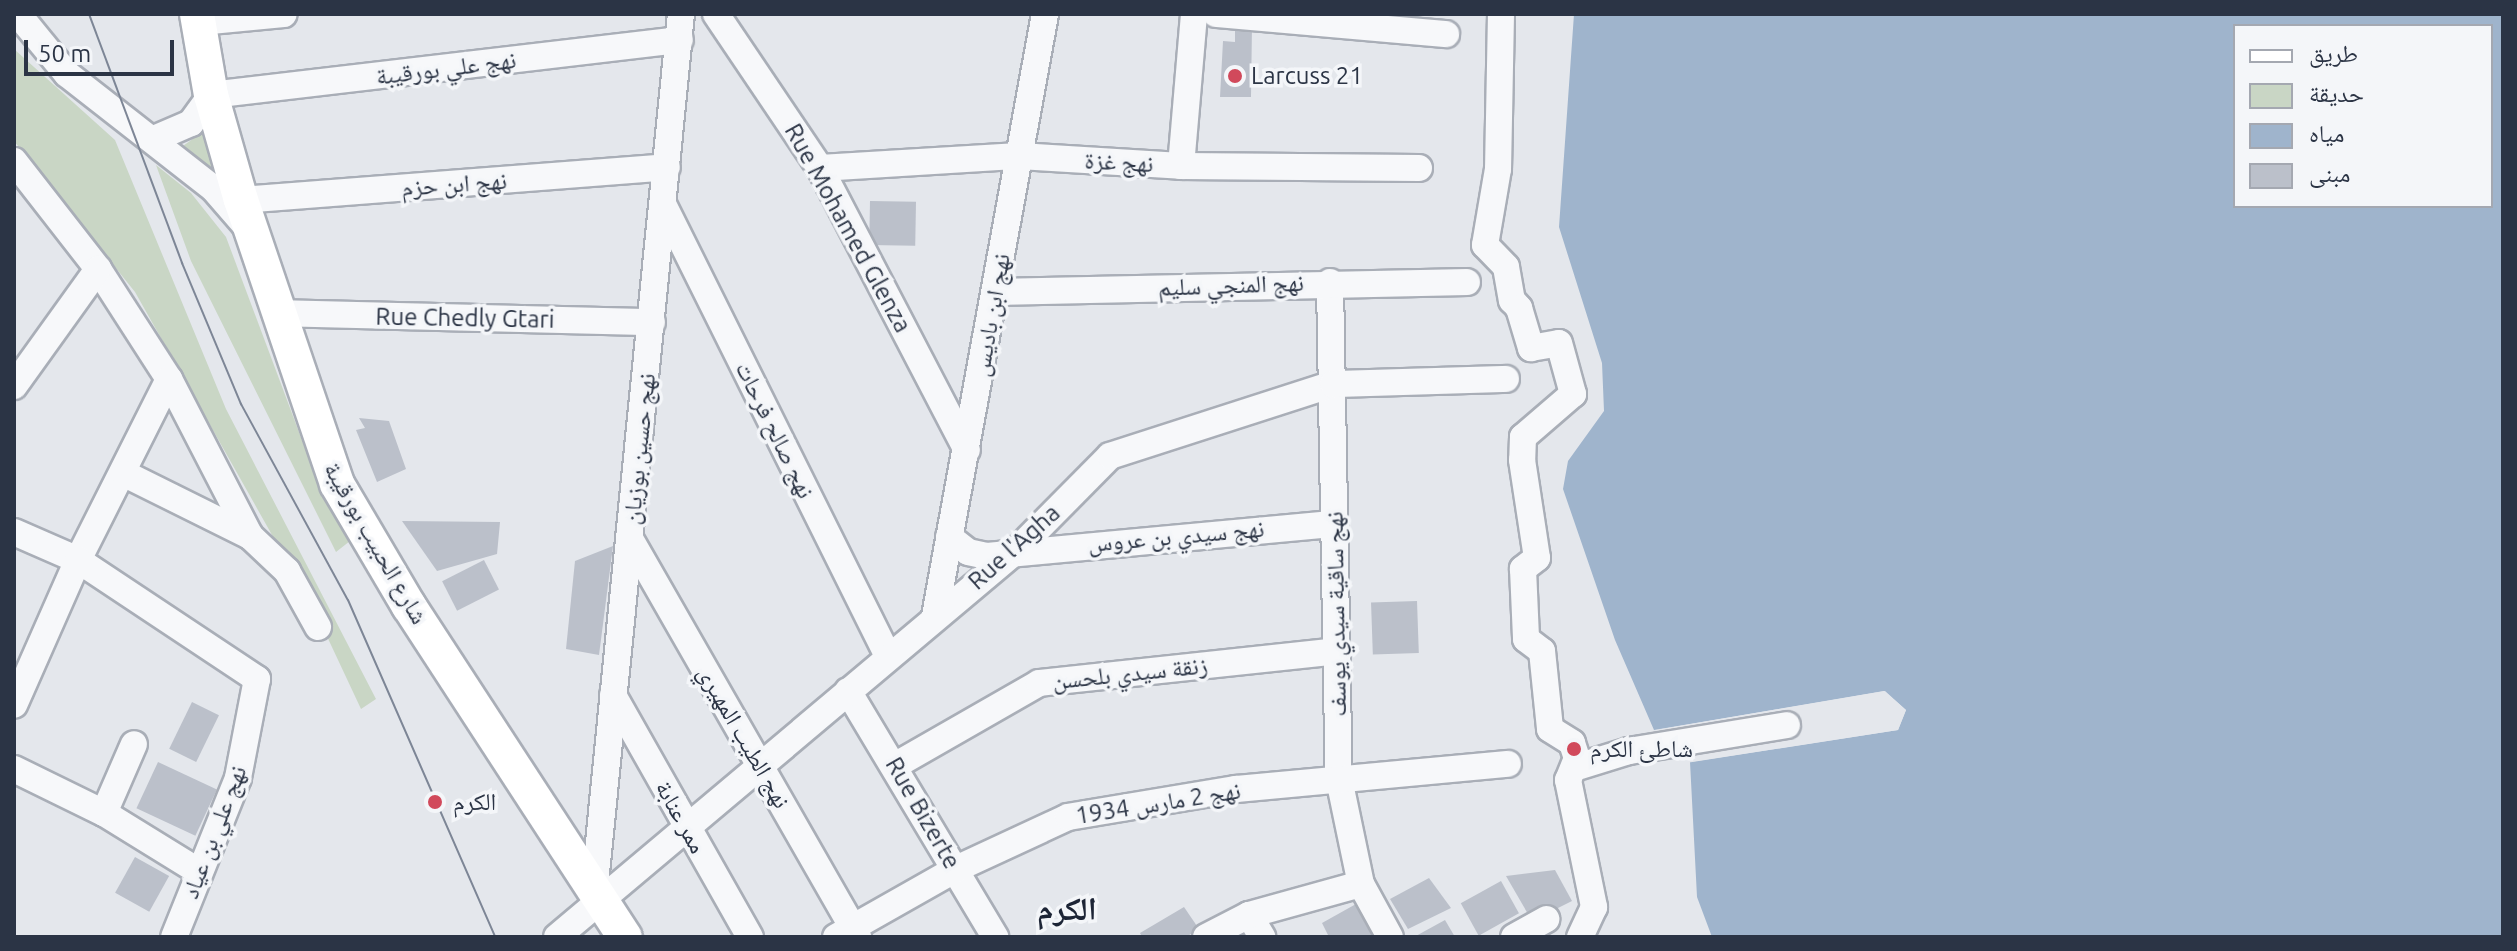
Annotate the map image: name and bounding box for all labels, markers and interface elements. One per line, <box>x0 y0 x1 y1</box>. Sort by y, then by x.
scale bar <box>28 24 178 74</box>
legend <box>2233 24 2493 208</box>
text: 50 m <box>38 40 91 67</box>
text: طريق <box>2309 40 2358 67</box>
street label: نهج علي بورقيبة <box>374 45 518 91</box>
place label: Larcuss 21 <box>1251 62 1363 90</box>
marker: Larcuss 21 <box>1226 67 1244 85</box>
text: حديقة <box>2309 80 2364 107</box>
street label: Rue Mohamed Glenza <box>779 119 917 337</box>
text: مياه <box>2309 120 2344 147</box>
street label: نهج غزة <box>1084 146 1154 178</box>
text: مبنى <box>2309 160 2350 187</box>
street label: نهج ابن حزم <box>400 166 508 202</box>
street label: نهج ابن باديس <box>966 251 1016 379</box>
street label: نهج المنجي سليم <box>1158 268 1304 302</box>
street label: Rue Chedly Gtari <box>375 302 555 334</box>
street label: نهج صالح فرحات <box>730 357 820 503</box>
street label: نهج حسين بوزيان <box>617 372 661 526</box>
street label: شارع الحبيب بورقيبة <box>318 457 434 629</box>
street label: Rue l'Agha <box>962 498 1066 596</box>
street label: نهج ساقية سيدي يوسف <box>1320 511 1352 717</box>
street label: نهج سيدي بن عروس <box>1087 514 1265 558</box>
street label: زنقة سيدي بلحسن <box>1051 651 1209 695</box>
street label: نهج الطيب المهيري <box>692 661 796 813</box>
place label: شاطئ الکرم <box>1590 735 1693 763</box>
marker: شاطئ الکرم <box>1565 740 1583 758</box>
street label: Rue Bizerte <box>879 752 967 874</box>
street label: نهج علي بن عياد <box>175 761 253 903</box>
street label: ممر عنابة <box>649 776 713 858</box>
street label: نهج 2 مارس 1934 <box>1074 776 1242 830</box>
place label: الكرم <box>453 788 496 816</box>
marker: الكرم <box>424 791 446 813</box>
district label: الكرم <box>1037 889 1097 927</box>

